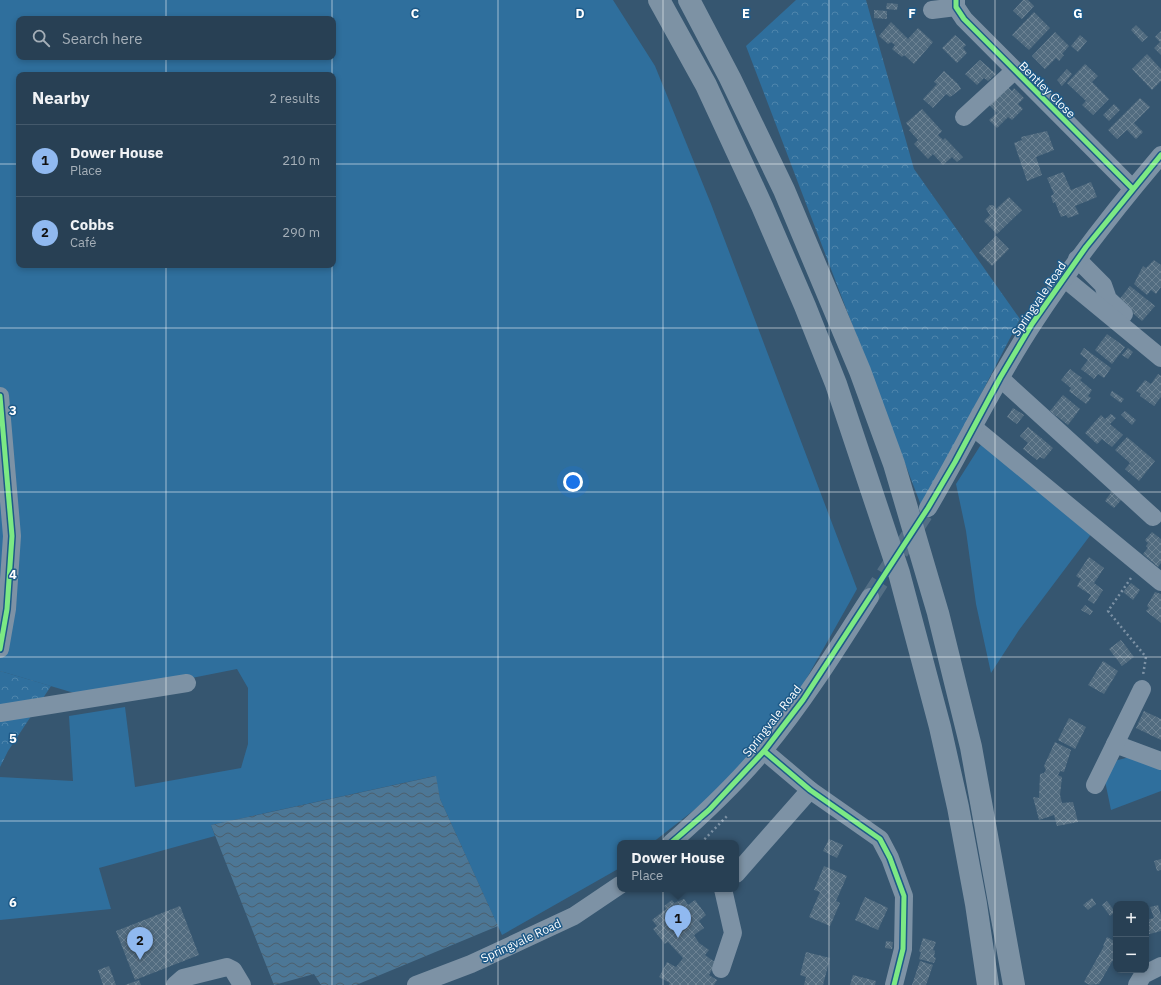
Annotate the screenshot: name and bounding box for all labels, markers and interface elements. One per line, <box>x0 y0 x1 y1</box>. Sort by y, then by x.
text: C <box>411 5 420 22</box>
text: D <box>575 5 585 22</box>
text: E <box>742 5 750 22</box>
text: F <box>908 5 916 22</box>
text: G <box>1073 5 1083 22</box>
search box <box>16 16 336 60</box>
icon: search <box>30 27 52 49</box>
text: Search here <box>62 29 142 48</box>
street label: Bentley Close <box>1016 58 1079 121</box>
text: Nearby <box>32 87 90 109</box>
text: 2 results <box>269 90 320 107</box>
text: Dower House <box>70 143 164 162</box>
text: 1 <box>41 152 49 169</box>
text: 210 m <box>282 152 320 169</box>
text: Place <box>70 162 102 179</box>
text: Cobbs <box>70 215 114 234</box>
text: 2 <box>41 224 49 241</box>
text: 290 m <box>282 224 320 241</box>
text: Café <box>70 234 96 251</box>
street label: Springvale Road <box>1008 258 1069 339</box>
text: 3 <box>9 402 17 419</box>
your location <box>563 472 583 492</box>
text: 4 <box>9 566 17 583</box>
street label: Springvale Road <box>739 682 804 760</box>
text: 5 <box>9 730 17 747</box>
popup <box>617 840 739 892</box>
text: Dower House <box>631 848 725 867</box>
text: Place <box>631 867 663 884</box>
text: 6 <box>9 894 17 911</box>
map controls <box>1113 901 1149 973</box>
button: + <box>1113 901 1149 937</box>
pin: 1 <box>665 905 691 938</box>
street label: Springvale Road <box>478 915 563 966</box>
pin: 2 <box>127 927 153 960</box>
button: − <box>1113 937 1149 973</box>

